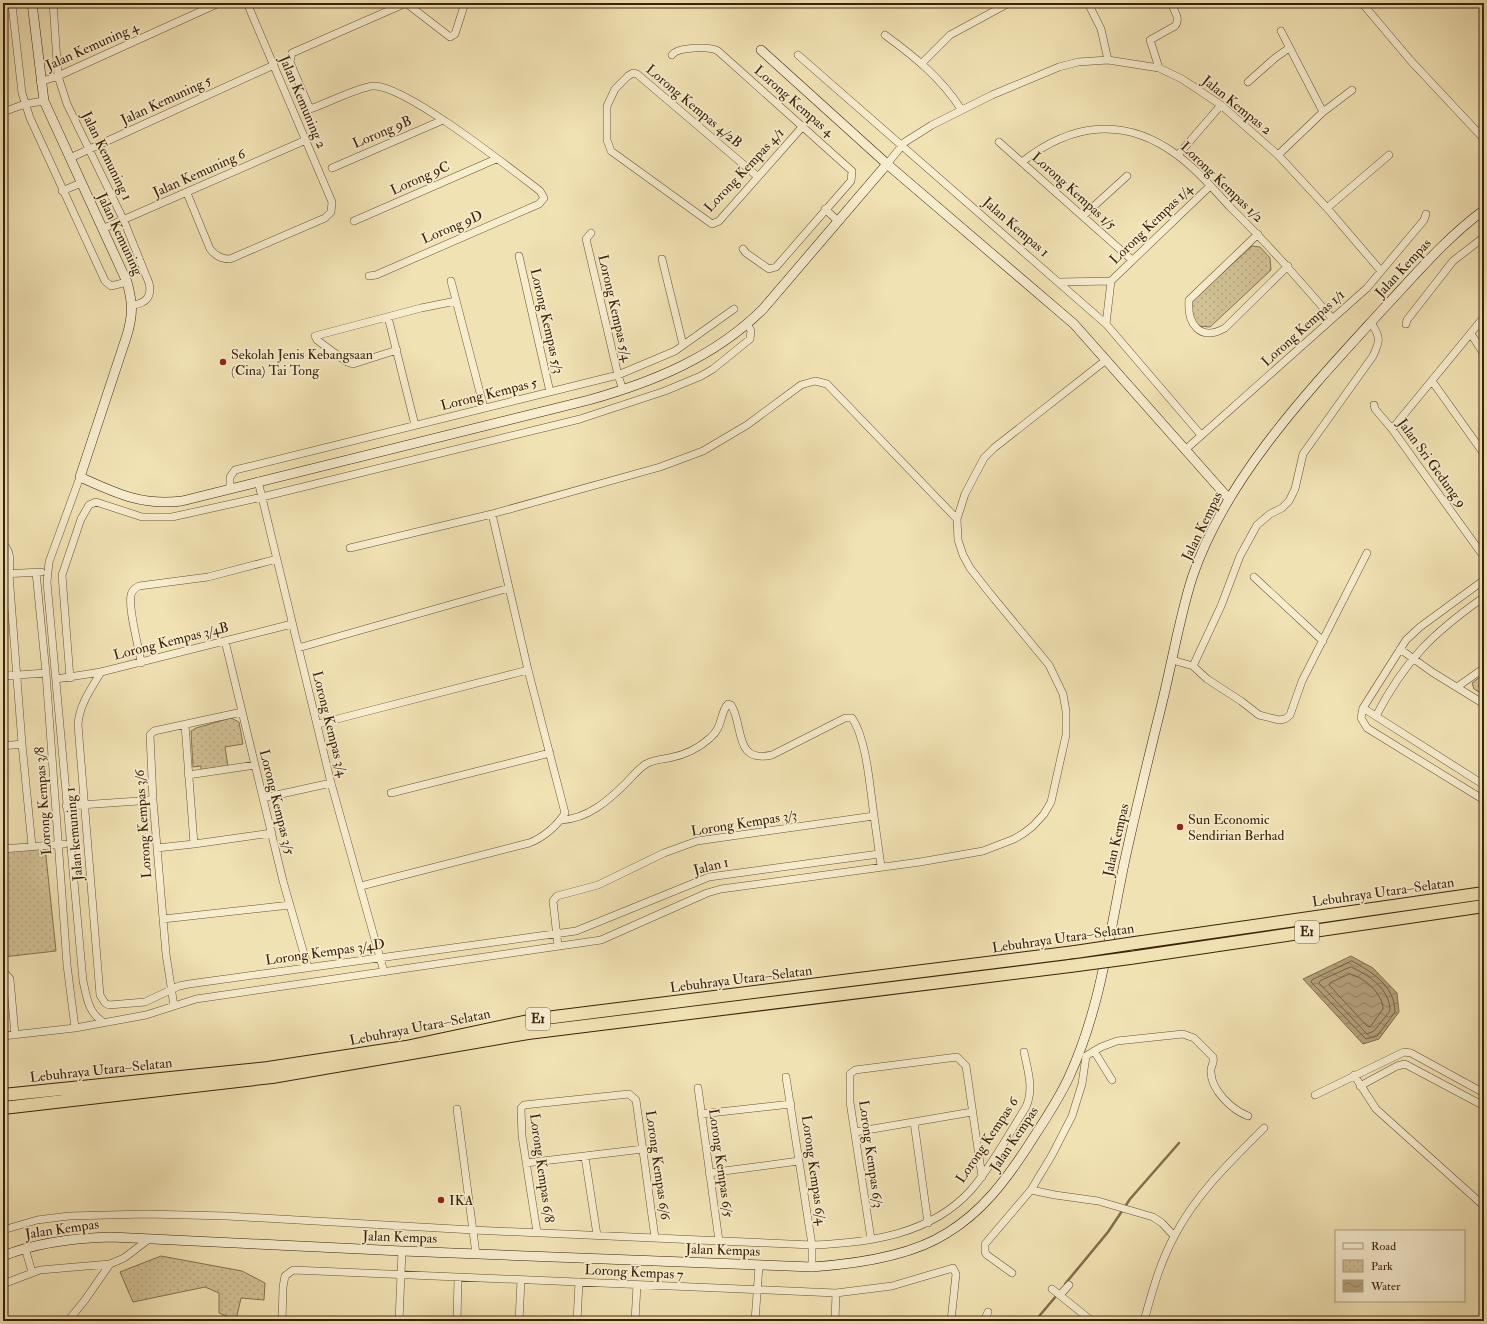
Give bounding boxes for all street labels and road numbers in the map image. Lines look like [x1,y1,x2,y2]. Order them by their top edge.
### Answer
street label: Jalan Kemuning 4 [42,17,142,74]
street label: Jalan Kemuning 2 [275,52,330,151]
street label: Lorong Kempas 4/2B [642,61,746,152]
street label: Lorong Kempas 4 [750,62,839,142]
street label: Jalan Kemuning 5 [117,71,215,129]
street label: Jalan Kempas 2 [1197,71,1275,139]
street label: Jalan Kemuning 1 [78,108,136,203]
street label: Lorong 9B [350,112,414,152]
street label: Lorong Kempas 4/1 [701,124,788,216]
street label: Lorong Kempas 1/2 [1176,138,1267,227]
street label: Jalan Kemuning 6 [149,145,249,201]
street label: Lorong Kempas 1/5 [1028,149,1120,235]
street label: Lorong 9C [388,157,452,199]
street label: Lorong Kempas 1/4 [1106,179,1198,269]
street label: Jalan Kemuning [93,189,147,279]
street label: Jalan Kempas 1 [978,193,1053,261]
street label: Lorong 9D [419,207,485,247]
street label: Jalan Kempas [1371,235,1435,302]
street label: Lorong Kempas 5/4 [593,253,636,365]
street label: Lorong Kempas 5/3 [526,267,567,376]
street label: Lorong Kempas 1/1 [1258,286,1349,371]
street label: Lorong Kempas 5 [439,374,540,415]
street label: Jalan Sri Gedung 9 [1393,414,1470,511]
street label: Jalan Kempas [1178,489,1227,565]
street label: Lorong Kempas 3/4B [112,618,231,665]
street label: Lorong Kempas 3/4 [308,669,352,781]
street label: Lorong Kempas 3/8 [31,746,56,856]
street label: Lorong Kempas 3/5 [255,748,299,857]
street label: Lorong Kempas 3/6 [131,768,156,879]
street label: Jalan kemuning 1 [61,786,87,883]
street label: Jalan Kempas [1099,802,1134,879]
street label: Lorong Kempas 3/3 [690,806,798,841]
street label: Jalan 1 [691,853,730,879]
street label: Lebuhraya Utara–Selatan [1311,874,1455,911]
street label: Lebuhraya Utara–Selatan [991,920,1135,957]
road number: E1 [1295,921,1319,943]
street label: Lorong Kempas 3/4D [264,935,386,970]
street label: Lebuhraya Utara–Selatan [669,962,813,997]
street label: Lebuhraya Utara–Selatan [348,1005,492,1050]
road number: E1 [526,1008,550,1030]
street label: Lebuhraya Utara–Selatan [29,1054,173,1087]
street label: Lorong Kempas 6 [952,1093,1023,1187]
street label: Lorong Kempas 6/3 [854,1099,887,1209]
street label: Jalan Kempas [986,1103,1043,1176]
street label: Lorong Kempas 6/5 [704,1108,737,1219]
street label: Lorong Kempas 6/6 [641,1109,674,1222]
street label: Lorong Kempas 6/8 [525,1112,558,1224]
street label: Lorong Kempas 6/4 [797,1114,830,1228]
street label: Jalan Kempas [23,1215,100,1244]
street label: Jalan Kempas [361,1227,438,1248]
street label: Jalan Kempas [684,1240,761,1261]
street label: Lorong Kempas 7 [584,1261,685,1284]

